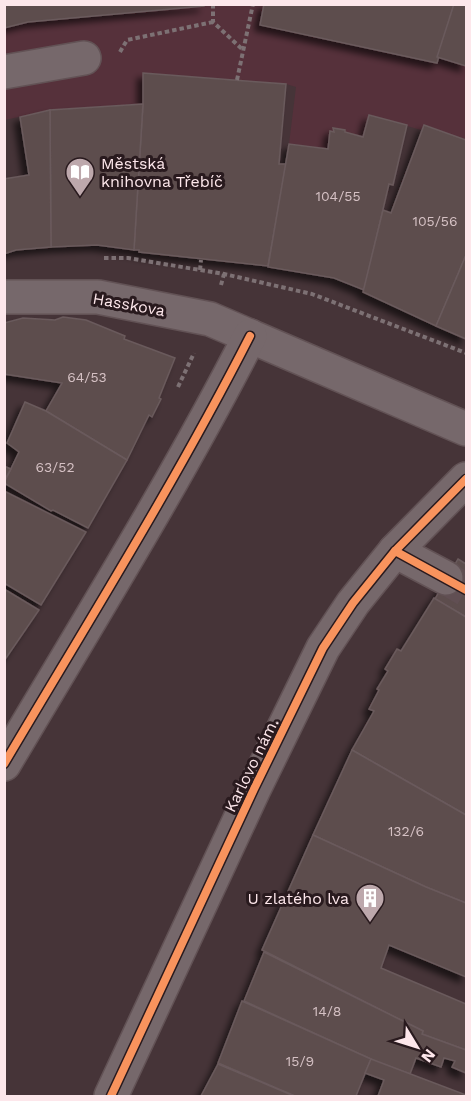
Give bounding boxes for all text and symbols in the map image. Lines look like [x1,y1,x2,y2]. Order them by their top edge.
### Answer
place label: Městská knihovna Třebíč [101,154,223,191]
library icon: Městská knihovna Třebíč [64,156,96,198]
house number: 104/55 [315,188,361,204]
house number: 105/56 [412,213,458,229]
street label: Hasskova [91,289,167,320]
house number: 64/53 [67,369,107,385]
house number: 63/52 [35,459,75,475]
street label: Karlovo nám. [221,715,282,815]
house number: 132/6 [388,823,424,839]
building icon: U zlatého lva [354,882,386,924]
place label: U zlatého lva [247,889,349,908]
house number: 14/8 [313,1003,341,1019]
north arrow [387,1017,447,1077]
text: N [417,1045,440,1066]
house number: 15/9 [286,1053,314,1069]

